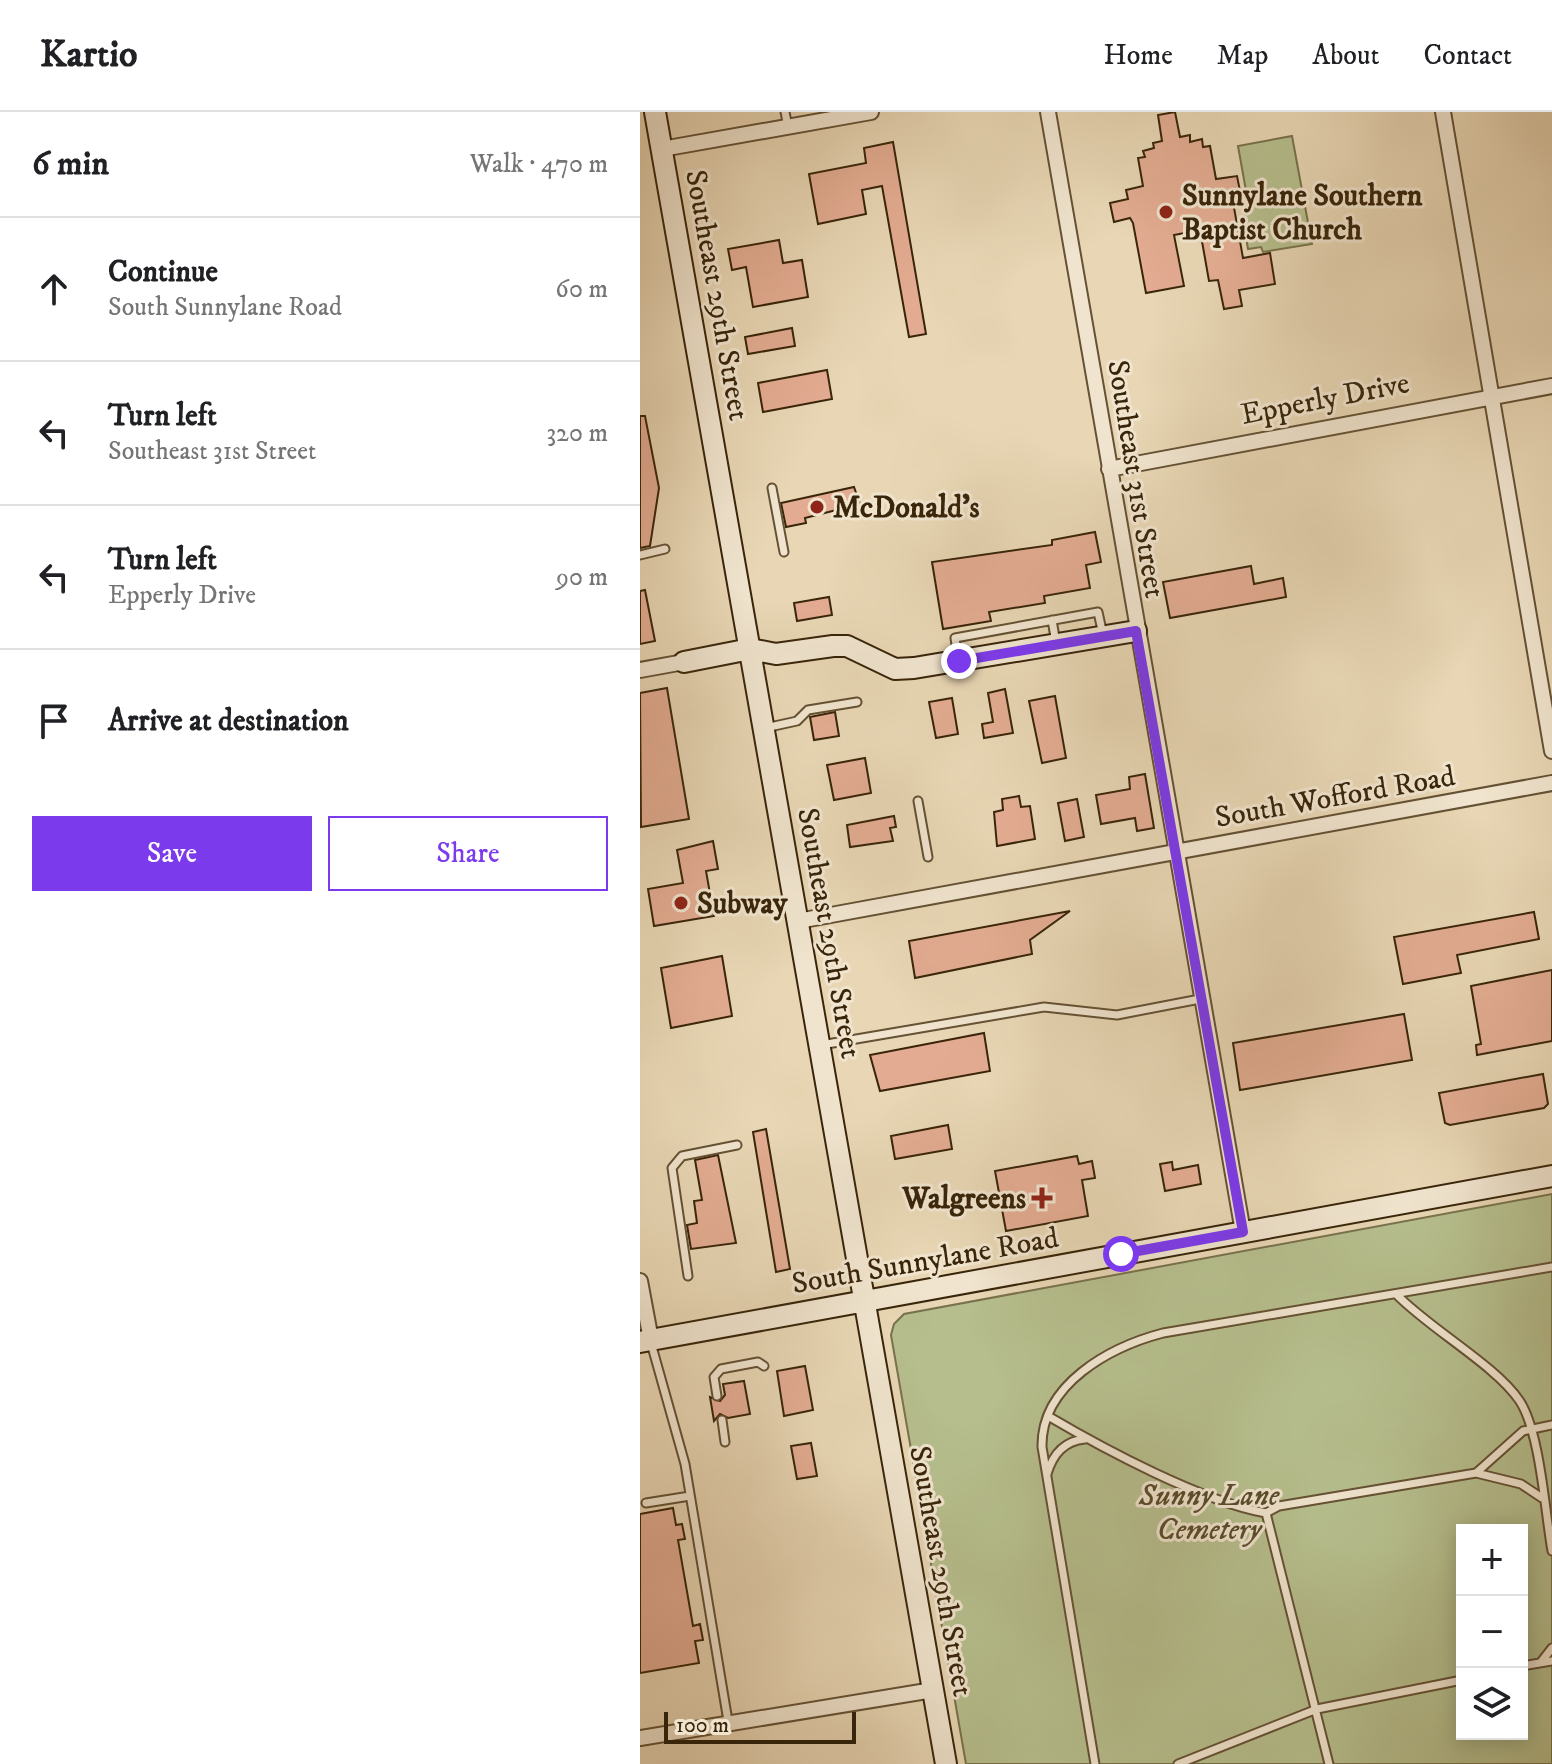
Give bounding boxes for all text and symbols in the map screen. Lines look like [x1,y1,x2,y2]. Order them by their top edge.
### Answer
text: Kartio [40,31,137,79]
text: Home [1104,38,1173,73]
text: Map [1217,38,1268,73]
text: About [1312,38,1379,73]
text: Contact [1423,38,1512,73]
text: 6 min [32,143,109,185]
text: Walk · 470 m [470,148,608,181]
street label: Southeast 29th Street [676,167,757,423]
place label: Sunnylane Southern Baptist Church [1182,178,1423,249]
marker: Sunnylane Southern Baptist Church [1157,203,1175,221]
text: Continue [108,254,218,291]
icon: ahead [32,267,76,311]
text: 60 m [555,273,608,306]
text: South Sunnylane Road [108,291,342,324]
street label: Southeast 31st Street [1098,358,1173,601]
street label: Epperly Drive [1238,365,1413,434]
text: Turn left [108,398,217,435]
icon: left [32,411,76,455]
text: 320 m [546,417,608,450]
text: Southeast 31st Street [108,435,316,468]
place label: McDonald's [833,490,980,527]
marker: McDonald's [808,498,826,516]
text: Turn left [108,542,217,579]
icon: left [32,555,76,599]
text: 90 m [556,561,608,594]
text: Epperly Drive [108,579,256,612]
route end [941,643,977,679]
icon: arrive [32,699,76,743]
text: Arrive at destination [108,703,349,740]
street label: South Wofford Road [1212,758,1458,837]
street label: Southeast 29th Street [788,805,869,1061]
button: Save [32,816,312,891]
button: Share [328,816,608,891]
place label: Subway [697,886,788,923]
marker: Subway [672,894,690,912]
place label: Walgreens [901,1181,1026,1218]
marker: Walgreens [1033,1189,1051,1207]
street label: South Sunnylane Road [789,1220,1061,1303]
route start [1103,1236,1139,1272]
street label: Southeast 29th Street [900,1443,981,1699]
park label: Sunny Lane Cemetery [1138,1478,1280,1549]
map controls [1456,1524,1528,1740]
button: + [1456,1524,1528,1596]
button: − [1456,1596,1528,1668]
button: layers [1456,1668,1528,1740]
scale bar [664,1708,856,1744]
text: 100 m [676,1712,729,1739]

